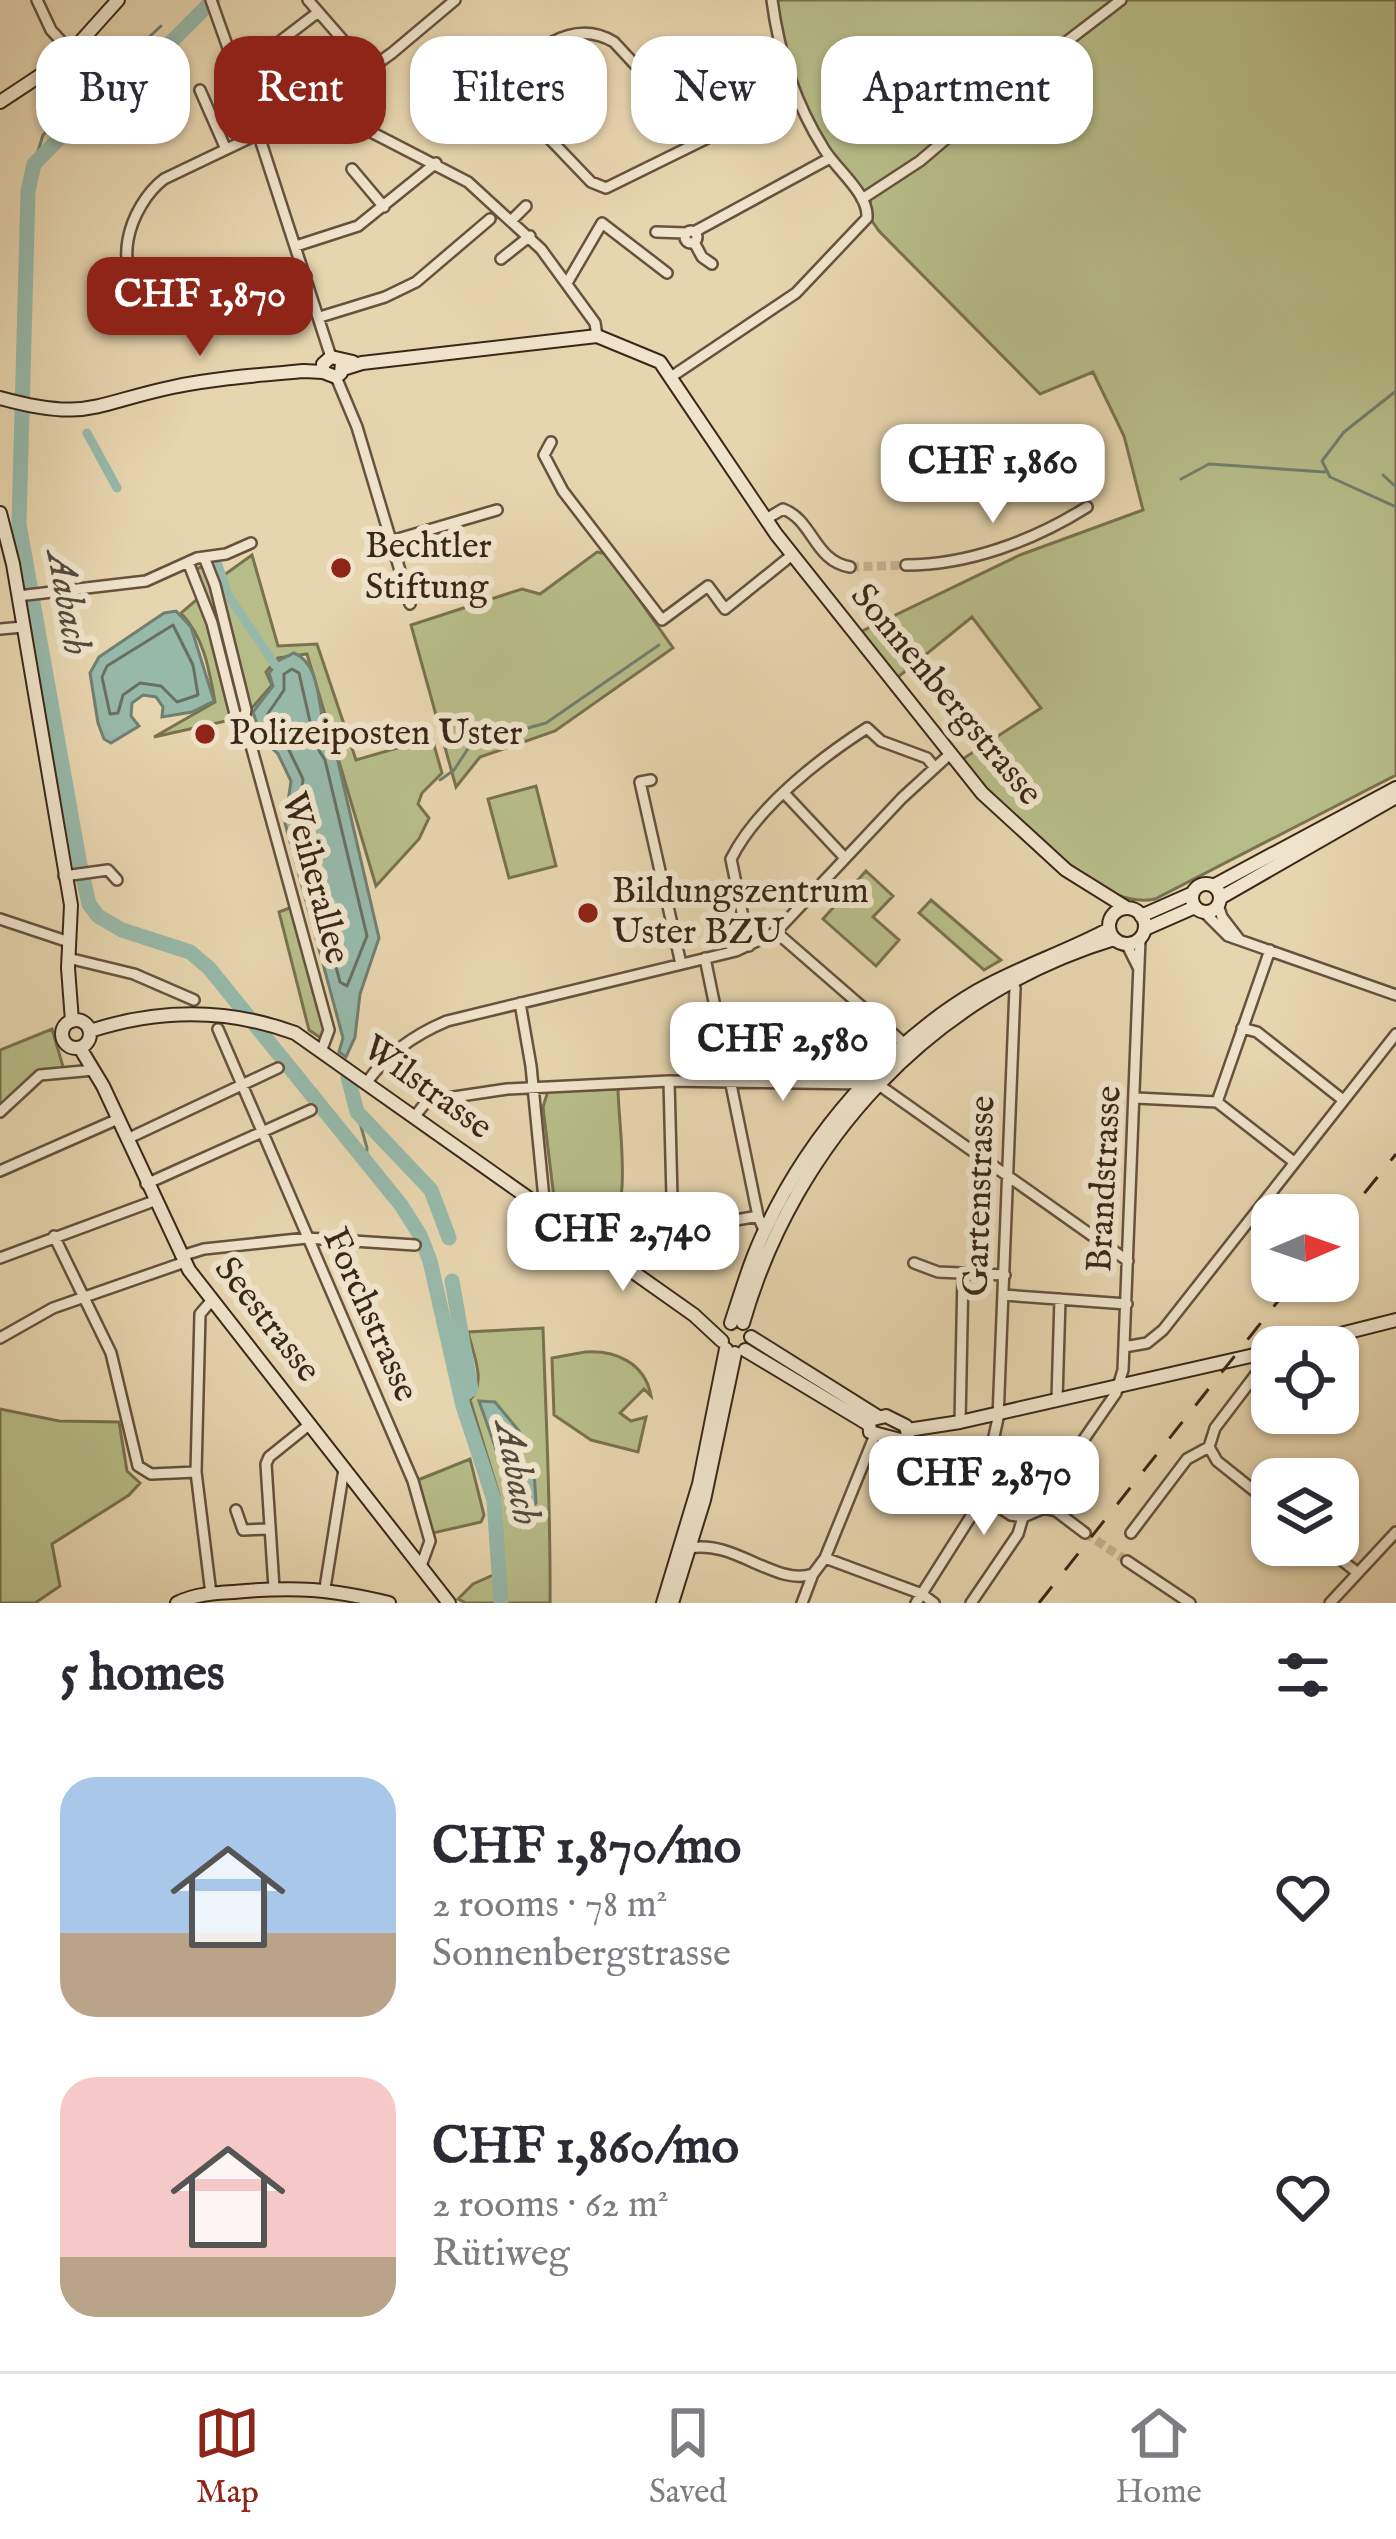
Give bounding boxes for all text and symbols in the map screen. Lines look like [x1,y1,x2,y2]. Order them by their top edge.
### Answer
chip: Buy [36,36,190,144]
chip: Rent [214,36,386,144]
chip: Filters [410,36,607,144]
chip: New [631,36,797,144]
chip: Apartment [821,36,1093,144]
pin: CHF 1,870 [63,257,337,359]
text: CHF 1,870 [114,271,286,320]
pin: CHF 1,860 [856,424,1130,526]
text: CHF 1,860 [908,438,1078,487]
place label: Bechtler Stiftung [365,524,492,611]
water label: Aabach [33,543,100,659]
marker: Bechtler Stiftung [328,555,354,581]
street label: Sonnenbergstrasse [840,575,1052,815]
place label: Polizeiposten Uster [229,711,522,757]
marker: Polizeiposten Uster [192,721,218,747]
street label: Weiherallee [270,787,360,969]
place label: Bildungszentrum Uster BZU [612,869,869,956]
marker: Bildungszentrum Uster BZU [575,900,601,926]
pin: CHF 2,580 [646,1002,920,1104]
text: CHF 2,580 [697,1016,869,1065]
street label: Wilstrasse [353,1025,501,1151]
street label: Brandstrasse [1077,1085,1133,1273]
street label: Gartenstrasse [954,1095,1006,1297]
pin: CHF 2,740 [486,1192,760,1294]
north arrow [1251,1194,1359,1302]
map controls [1251,1194,1359,1566]
text: CHF 2,740 [534,1206,712,1255]
street label: Forchstrasse [311,1221,429,1409]
street label: Seestrasse [204,1248,330,1392]
button: locate [1251,1326,1359,1434]
water label: Aabach [481,1413,550,1529]
pin: CHF 2,870 [847,1436,1121,1538]
text: CHF 2,870 [896,1450,1072,1499]
button: layers [1251,1458,1359,1566]
icon: filters [1270,1642,1336,1708]
text: 5 homes [60,1643,225,1708]
text: CHF 1,870/mo [432,1816,741,1881]
icon: home [156,1825,300,1969]
icon: heart [1270,1864,1336,1930]
text: 2 rooms · 78 m² [432,1881,668,1930]
text: Sonnenbergstrasse [432,1930,731,1979]
text: CHF 1,860/mo [432,2116,739,2181]
icon: home [156,2125,300,2269]
icon: heart [1270,2164,1336,2230]
text: 2 rooms · 62 m² [432,2181,669,2230]
text: Rütiweg [432,2230,570,2279]
tab: Map [194,2400,260,2514]
tab: Saved [649,2400,727,2514]
tab: Home [1116,2400,1202,2514]

